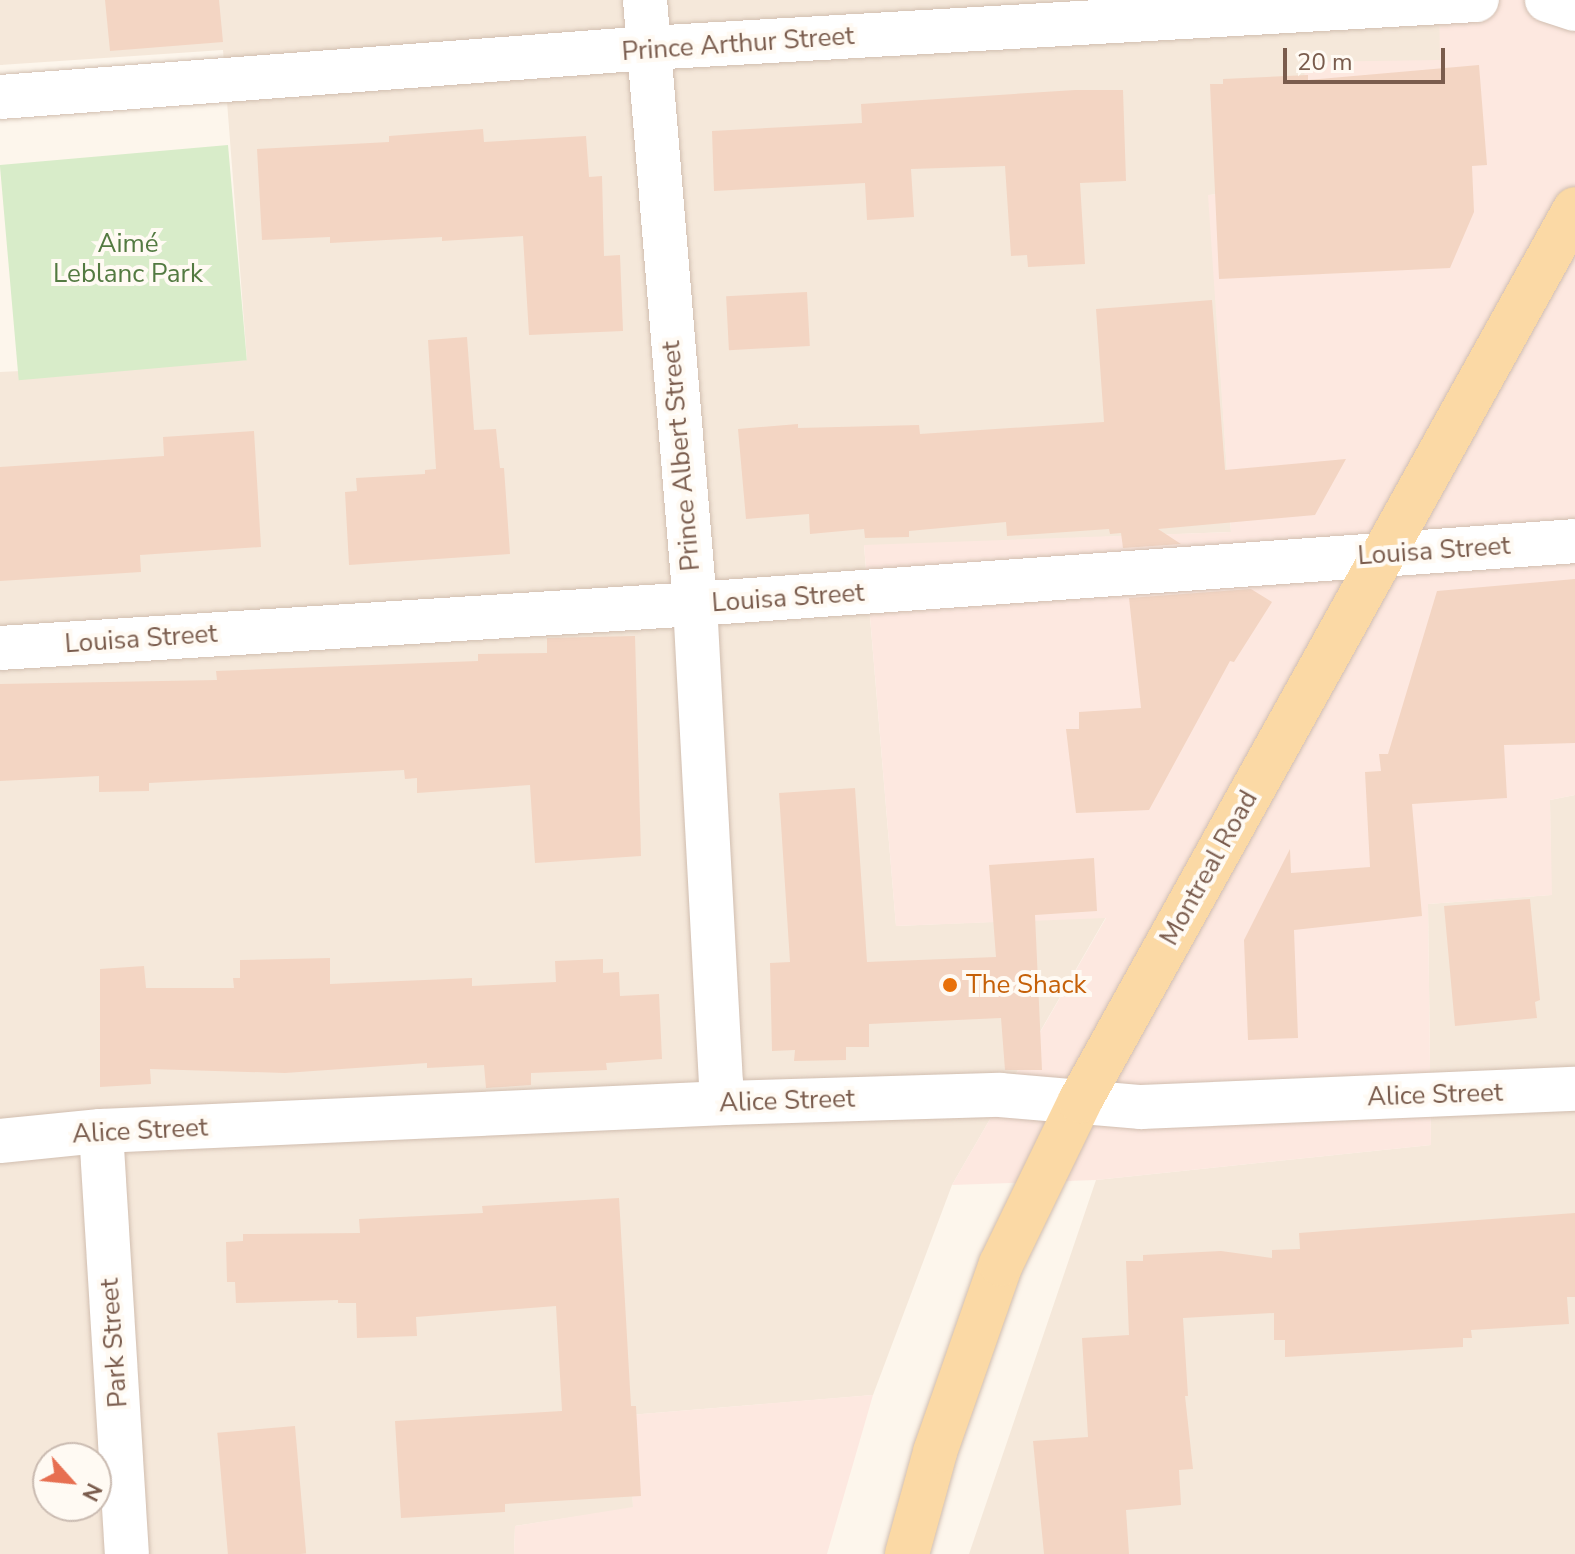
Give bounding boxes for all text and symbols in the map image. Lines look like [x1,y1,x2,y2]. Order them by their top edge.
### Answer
street label: Prince Arthur Street [621,20,855,68]
scale bar [1287,32,1449,82]
text: 20 m [1297,46,1353,78]
park label: Aimé Leblanc Park [53,228,203,290]
street label: Prince Albert Street [655,340,707,572]
street label: Louisa Street [1357,530,1511,572]
street label: Louisa Street [711,577,865,619]
street label: Louisa Street [64,618,218,660]
street label: Montreal Road [1154,785,1264,951]
place label: The Shack [966,969,1087,1001]
marker: The Shack [941,976,959,994]
street label: Alice Street [1367,1077,1503,1113]
street label: Alice Street [719,1083,855,1119]
street label: Alice Street [71,1112,209,1150]
street label: Park Street [94,1277,134,1409]
north arrow [32,1442,112,1522]
text: N [74,1478,109,1506]

